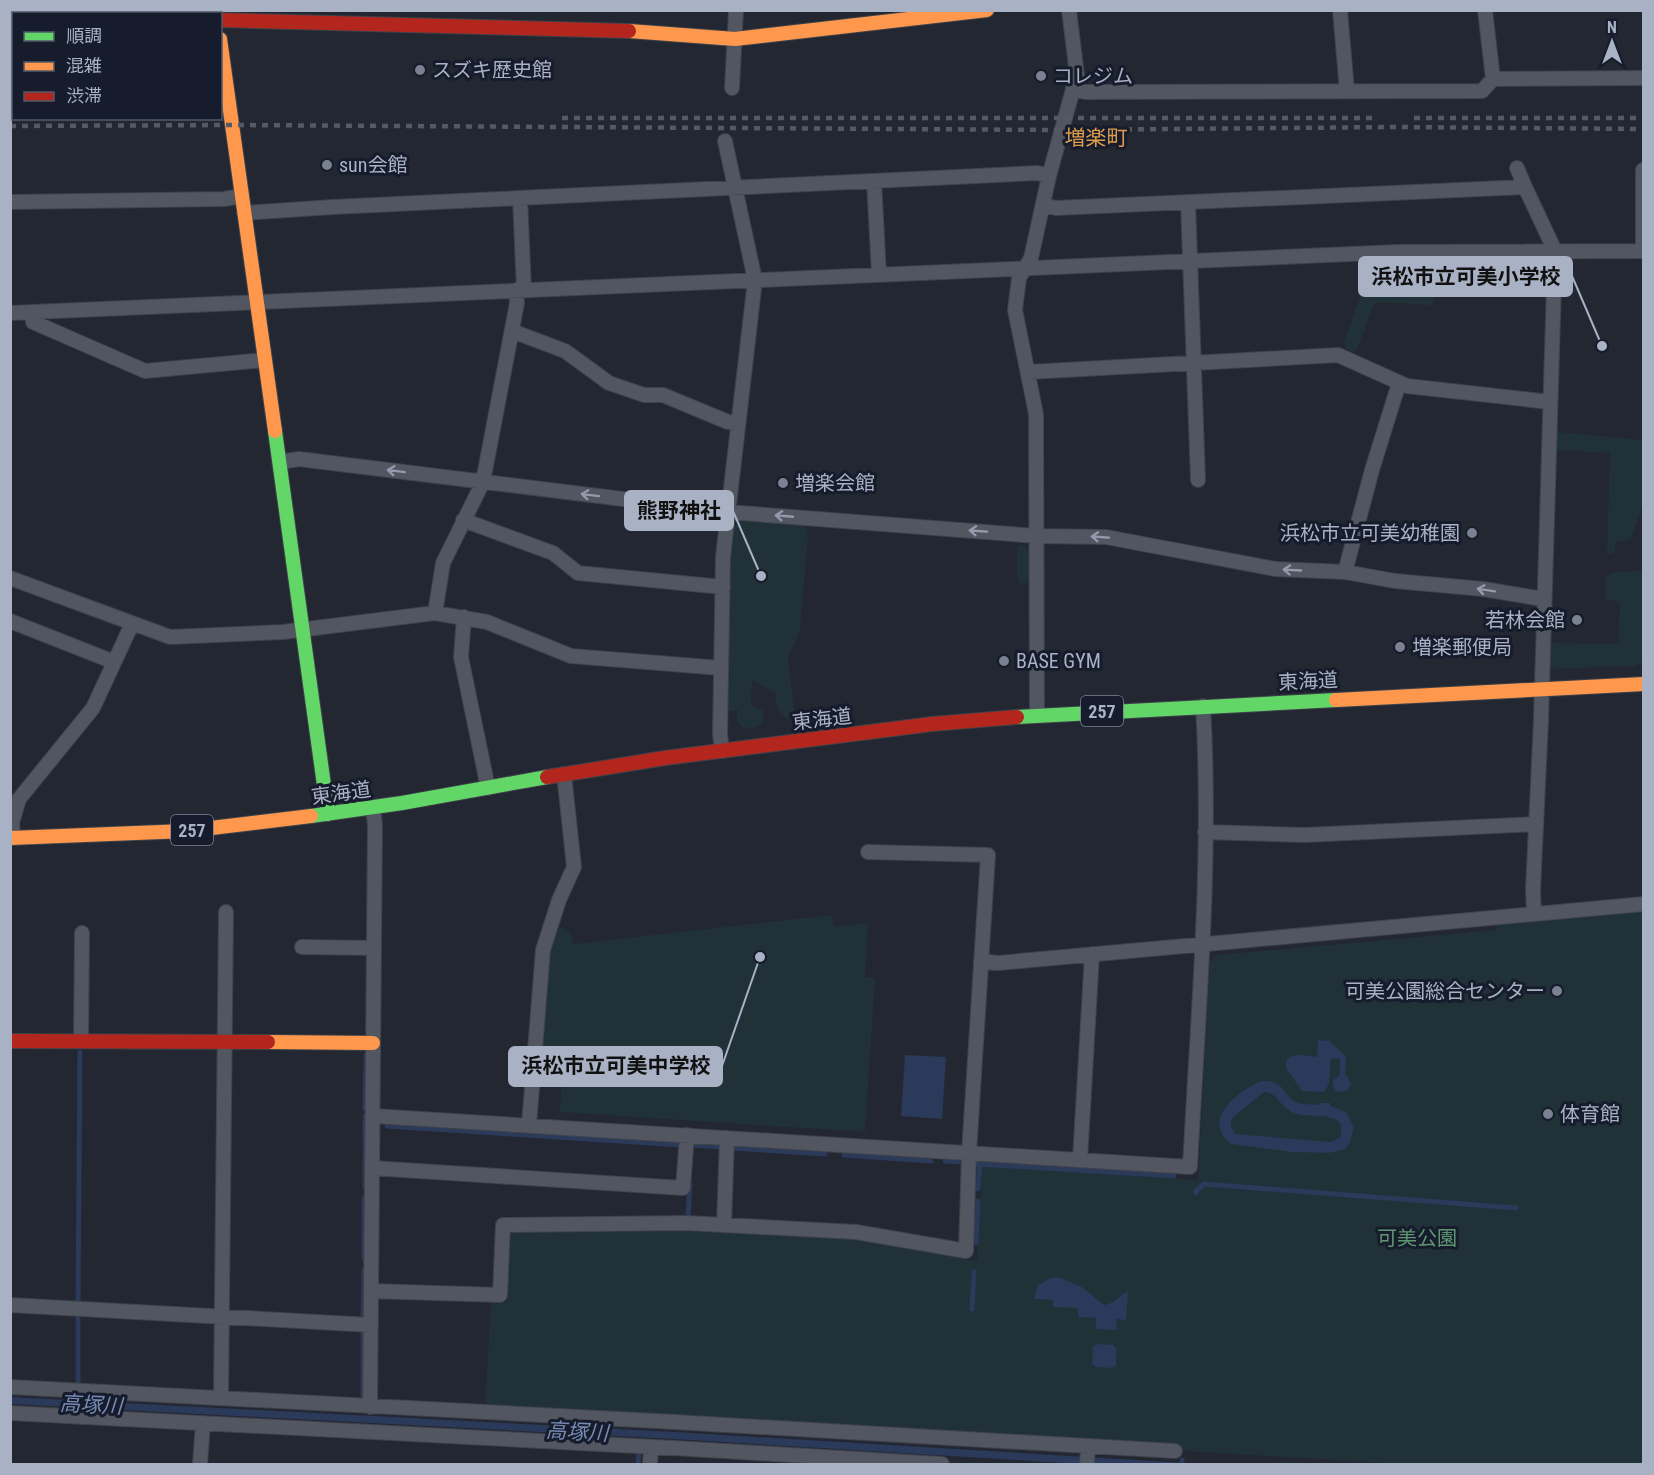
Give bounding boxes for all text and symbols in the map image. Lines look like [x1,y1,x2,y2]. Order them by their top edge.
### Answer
legend [12,12,222,120]
north arrow [1582,12,1642,72]
text: N [1607,18,1617,37]
text: 順調 [66,25,102,46]
text: 混雑 [66,55,102,76]
place label: スズキ歴史館 [432,58,552,82]
marker: スズキ歴史館 [413,63,427,77]
place label: コレジム [1053,64,1133,88]
marker: コレジム [1034,69,1048,83]
text: 渋滞 [66,85,102,106]
district label: 増楽町 [1065,126,1128,150]
place label: sun会館 [339,153,407,177]
marker: sun会館 [320,158,334,172]
callout: 浜松市立可美小学校 [1359,257,1572,296]
text: 浜松市立可美小学校 [1372,265,1561,289]
one-way arrow [387,465,407,476]
place label: 増楽会館 [795,471,875,495]
marker: 増楽会館 [776,476,790,490]
one-way arrow [581,489,600,500]
callout: 熊野神社 [625,491,733,530]
text: 熊野神社 [637,499,721,523]
one-way arrow [774,510,794,521]
place label: 浜松市立可美幼稚園 [1280,521,1460,545]
one-way arrow [969,526,989,537]
marker: 浜松市立可美幼稚園 [1465,526,1479,540]
one-way arrow [1091,532,1111,543]
one-way arrow [1283,565,1303,576]
one-way arrow [1477,584,1496,595]
place label: 若林会館 [1485,608,1565,632]
marker: 若林会館 [1570,613,1584,627]
place label: 増楽郵便局 [1412,635,1512,659]
marker: 増楽郵便局 [1393,640,1407,654]
place label: BASE GYM [1016,649,1101,673]
marker: BASE GYM [997,654,1011,668]
street label: 東海道 [1277,667,1339,695]
road number: 257 [1081,696,1123,726]
street label: 東海道 [791,703,853,735]
street label: 東海道 [310,777,372,809]
road number: 257 [171,815,213,845]
place label: 可美公園総合センター [1345,979,1545,1003]
marker: 可美公園総合センター [1550,984,1564,998]
callout: 浜松市立可美中学校 [509,1047,722,1086]
text: 浜松市立可美中学校 [522,1054,711,1078]
place label: 体育館 [1560,1102,1620,1126]
marker: 体育館 [1541,1107,1555,1121]
park label: 可美公園 [1377,1226,1457,1250]
water label: 高塚川 [59,1391,125,1419]
water label: 高塚川 [545,1418,611,1446]

